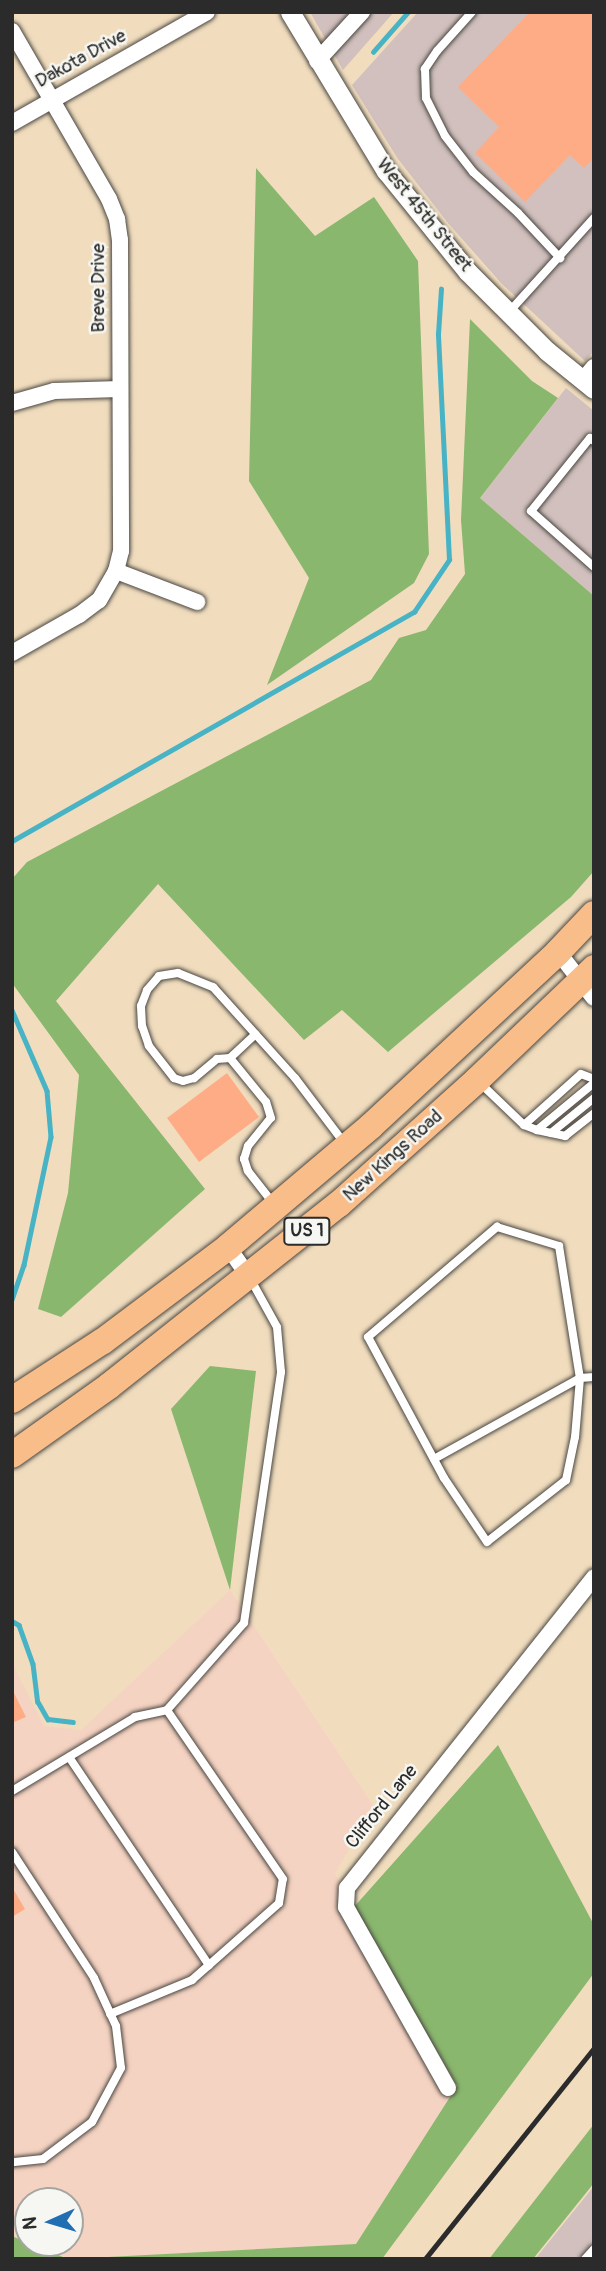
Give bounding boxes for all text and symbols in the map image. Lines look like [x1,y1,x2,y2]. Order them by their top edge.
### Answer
street label: Dakota Drive [32,25,130,93]
street label: West 45th Street [371,154,477,276]
street label: Breve Drive [88,243,110,333]
street label: New Kings Road [339,1105,447,1207]
road number: US 1 [282,1216,332,1246]
street label: Clifford Lane [341,1761,423,1853]
north arrow [14,2187,84,2257]
text: N [18,2216,42,2231]

